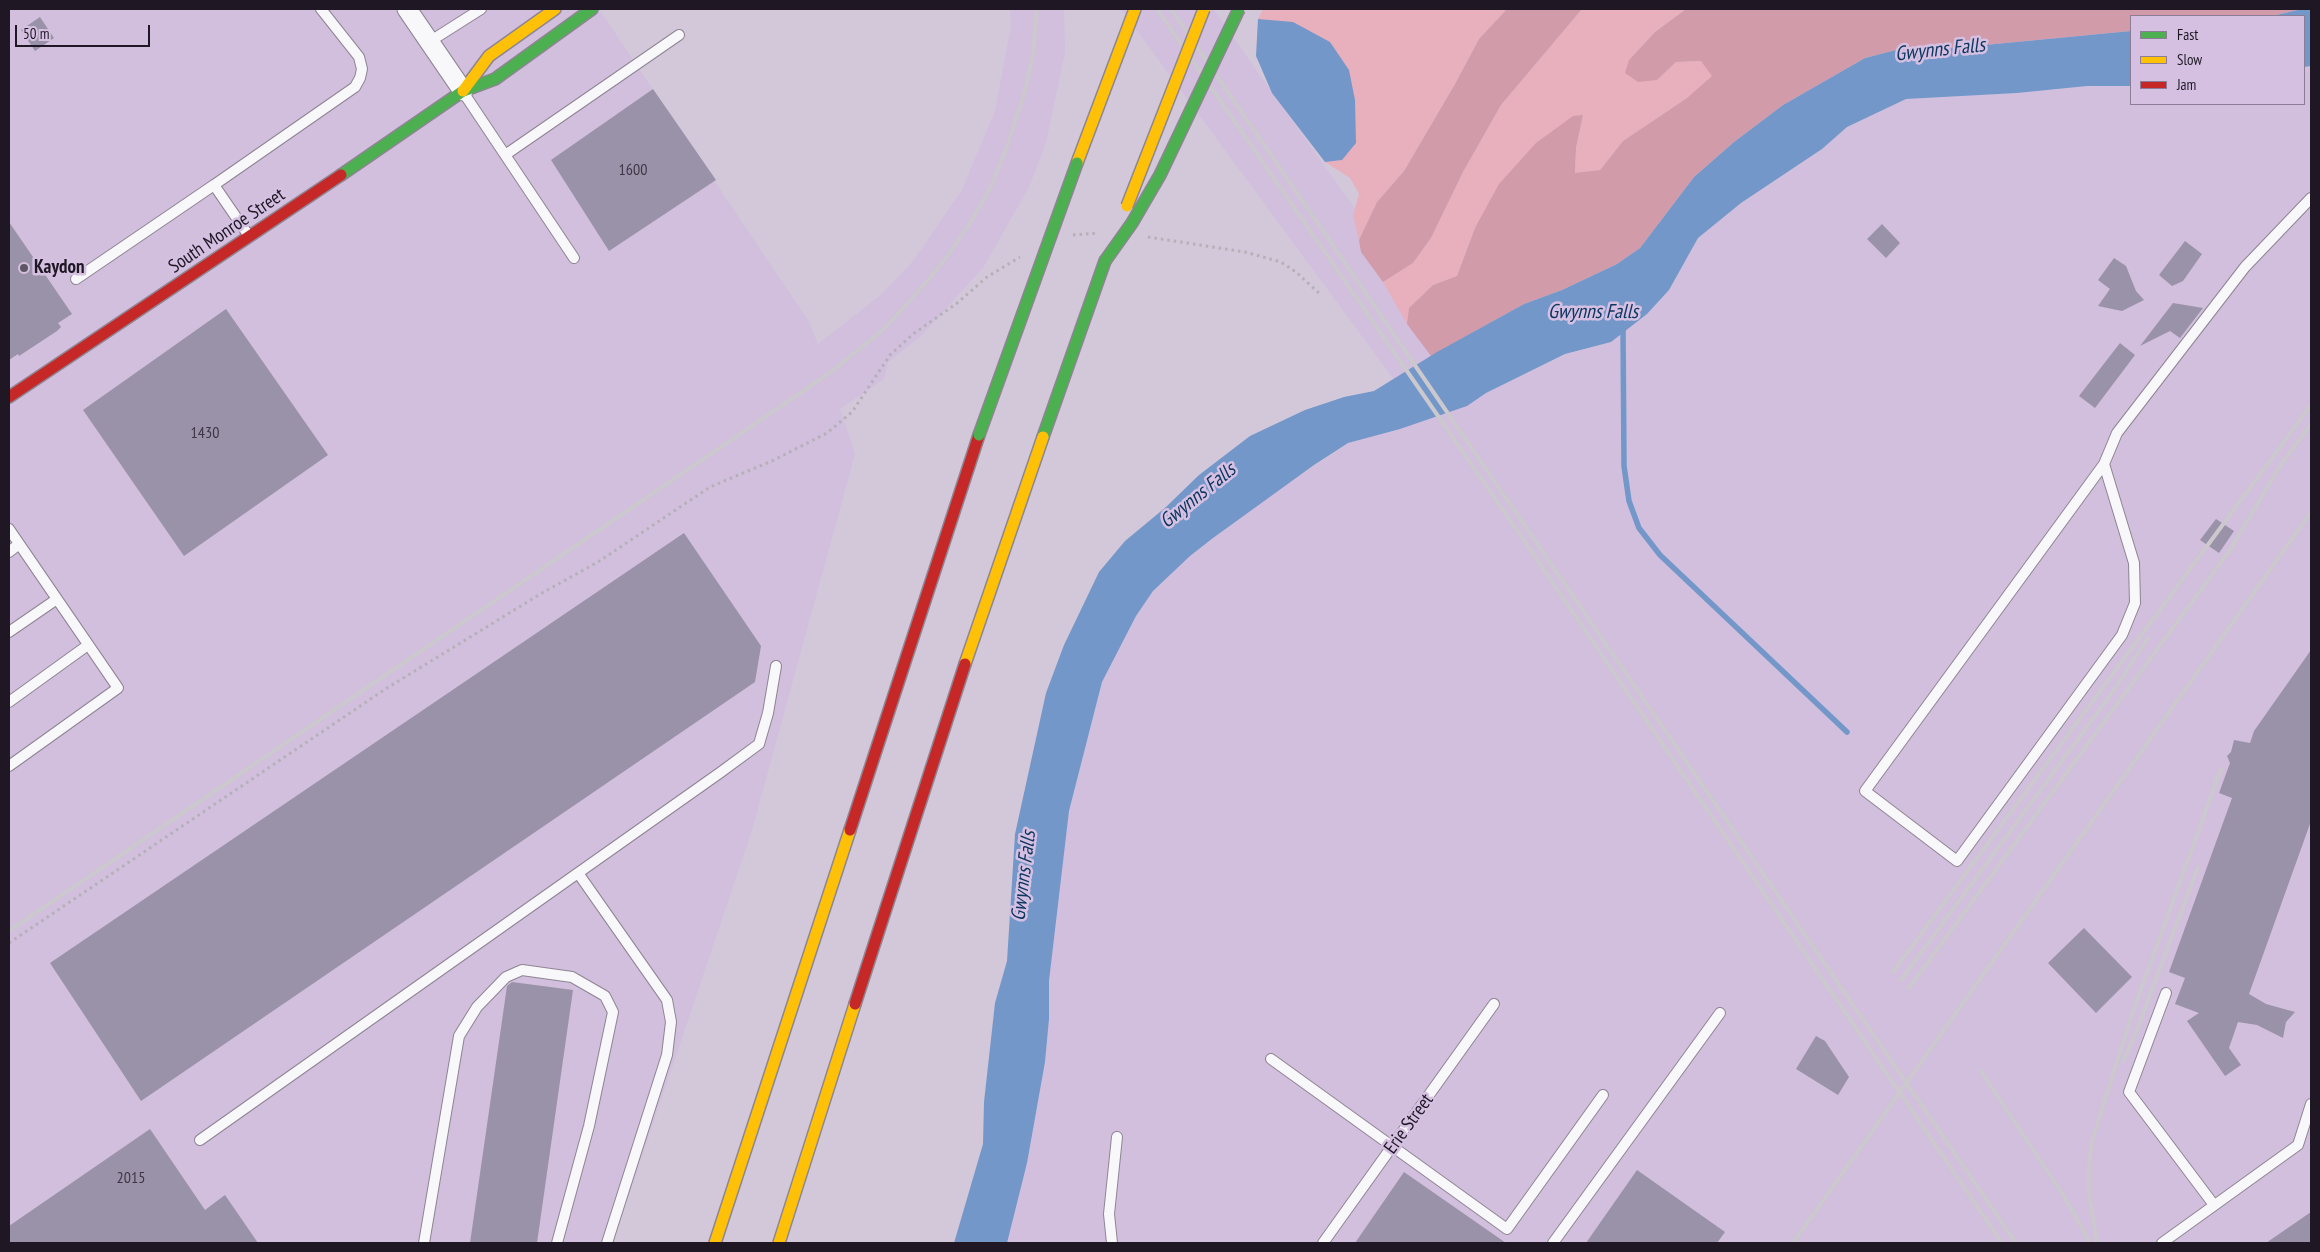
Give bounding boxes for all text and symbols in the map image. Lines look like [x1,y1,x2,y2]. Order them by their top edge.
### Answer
scale bar [18,15,152,47]
legend [2130,15,2305,105]
text: 50 m [23,24,49,43]
text: Fast [2177,25,2198,44]
water label: Gwynns Falls [1894,33,1986,67]
text: Slow [2177,50,2202,69]
text: Jam [2177,75,2196,94]
house number: 1600 [619,160,647,180]
street label: South Monroe Street [164,184,290,278]
place label: Kaydon [34,257,84,279]
marker: Kaydon [18,262,30,274]
water label: Gwynns Falls [1548,300,1638,324]
house number: 1430 [191,423,219,443]
water label: Gwynns Falls [1155,458,1241,534]
water label: Gwynns Falls [1007,830,1041,922]
street label: Erie Street [1380,1090,1438,1158]
house number: 2015 [117,1168,145,1188]

